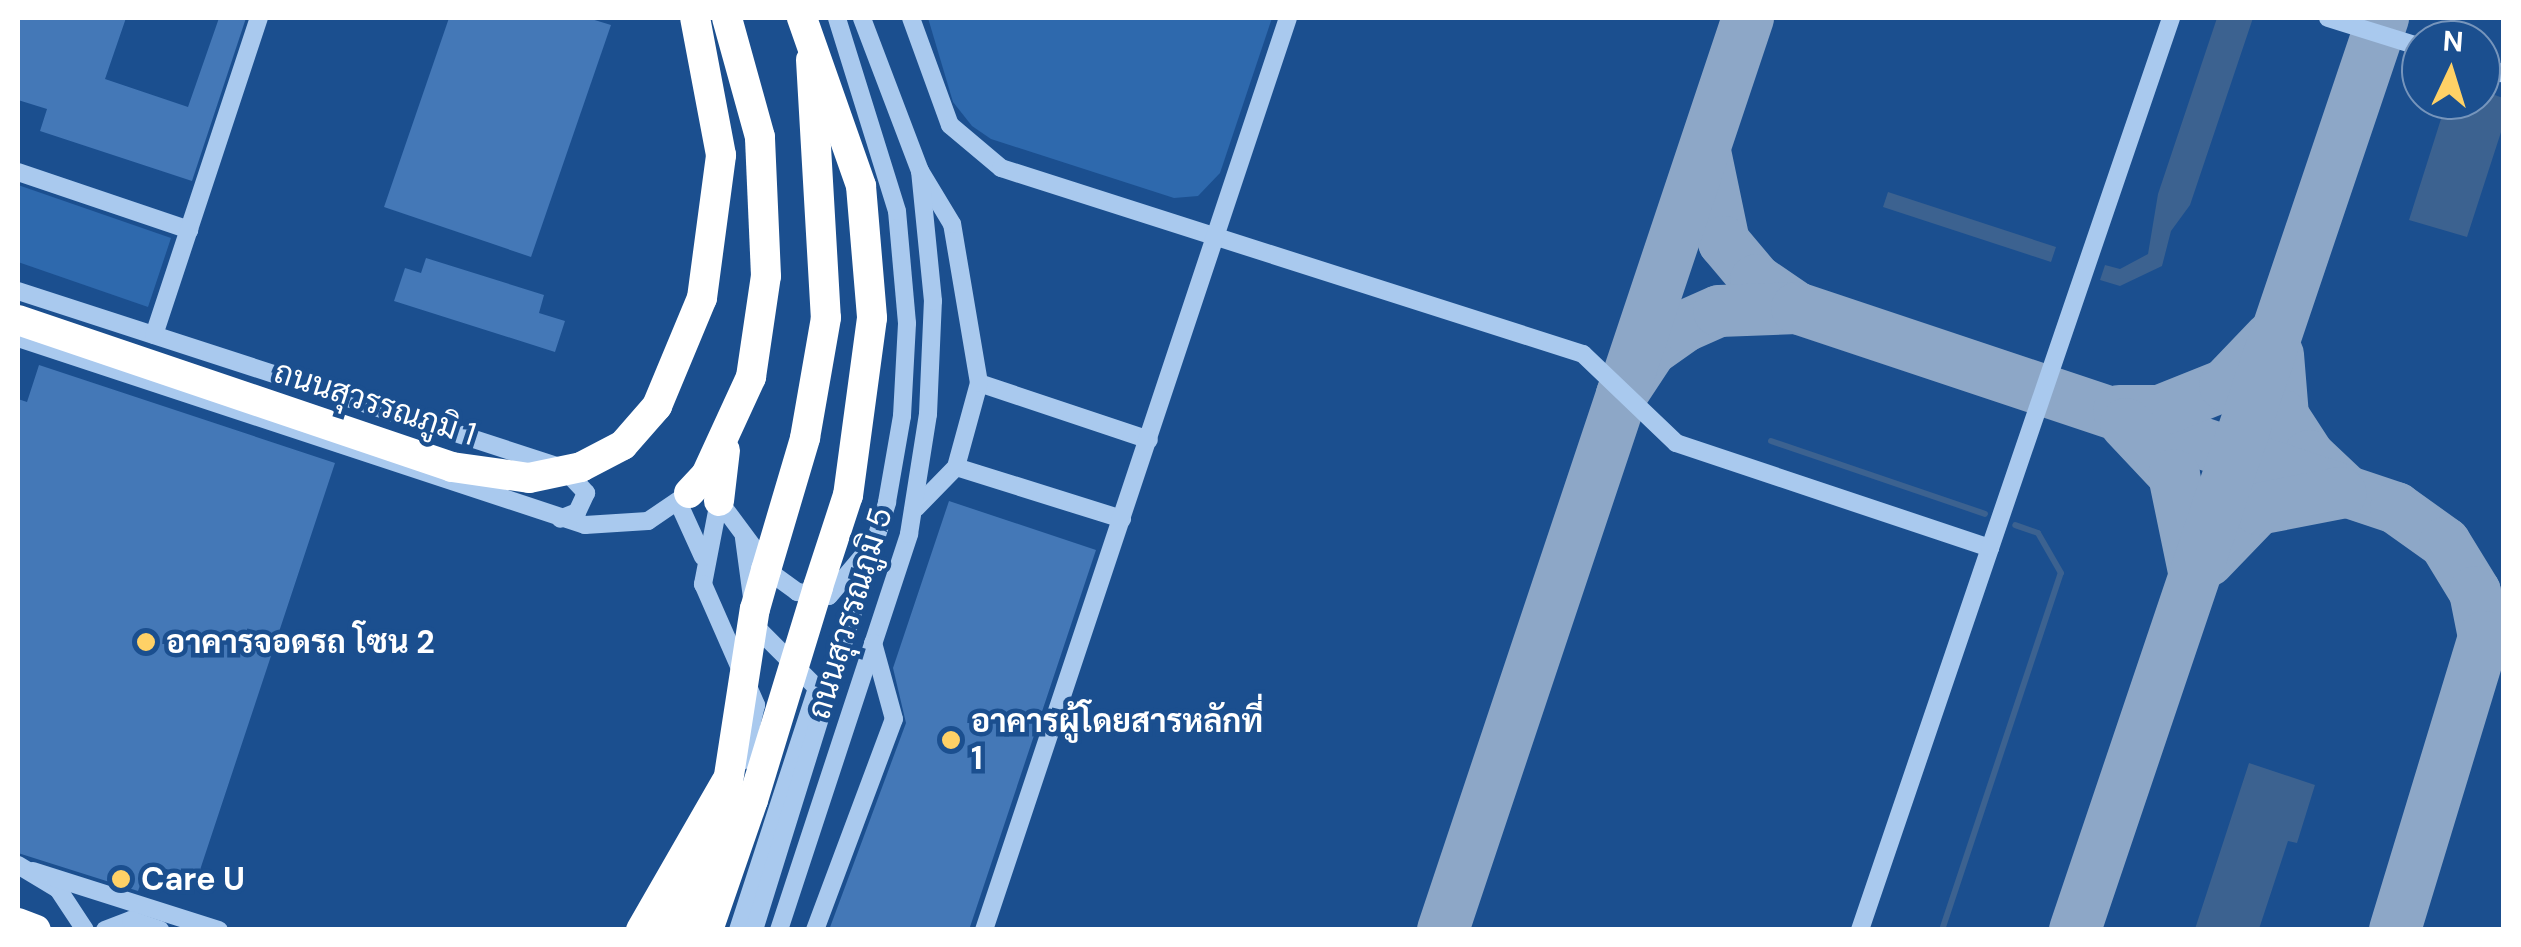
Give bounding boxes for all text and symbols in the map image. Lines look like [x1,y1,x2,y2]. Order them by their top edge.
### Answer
north arrow [2401,20,2501,120]
text: N [2442,22,2464,61]
street label: ถนนสุวรรณภูมิ 1 [269,352,481,454]
street label: ถนนสุวรรณภูมิ 5 [800,503,900,723]
place label: อาคารจอดรถ โซน 2 [166,623,435,661]
marker: อาคารจอดรถ โซน 2 [135,631,157,653]
place label: อาคารผู้โดยสารหลักที่ 1 [971,703,1263,778]
marker: อาคารผู้โดยสารหลักที่ 1 [940,729,962,751]
place label: Care U [141,860,245,898]
marker: Care U [110,868,132,890]

